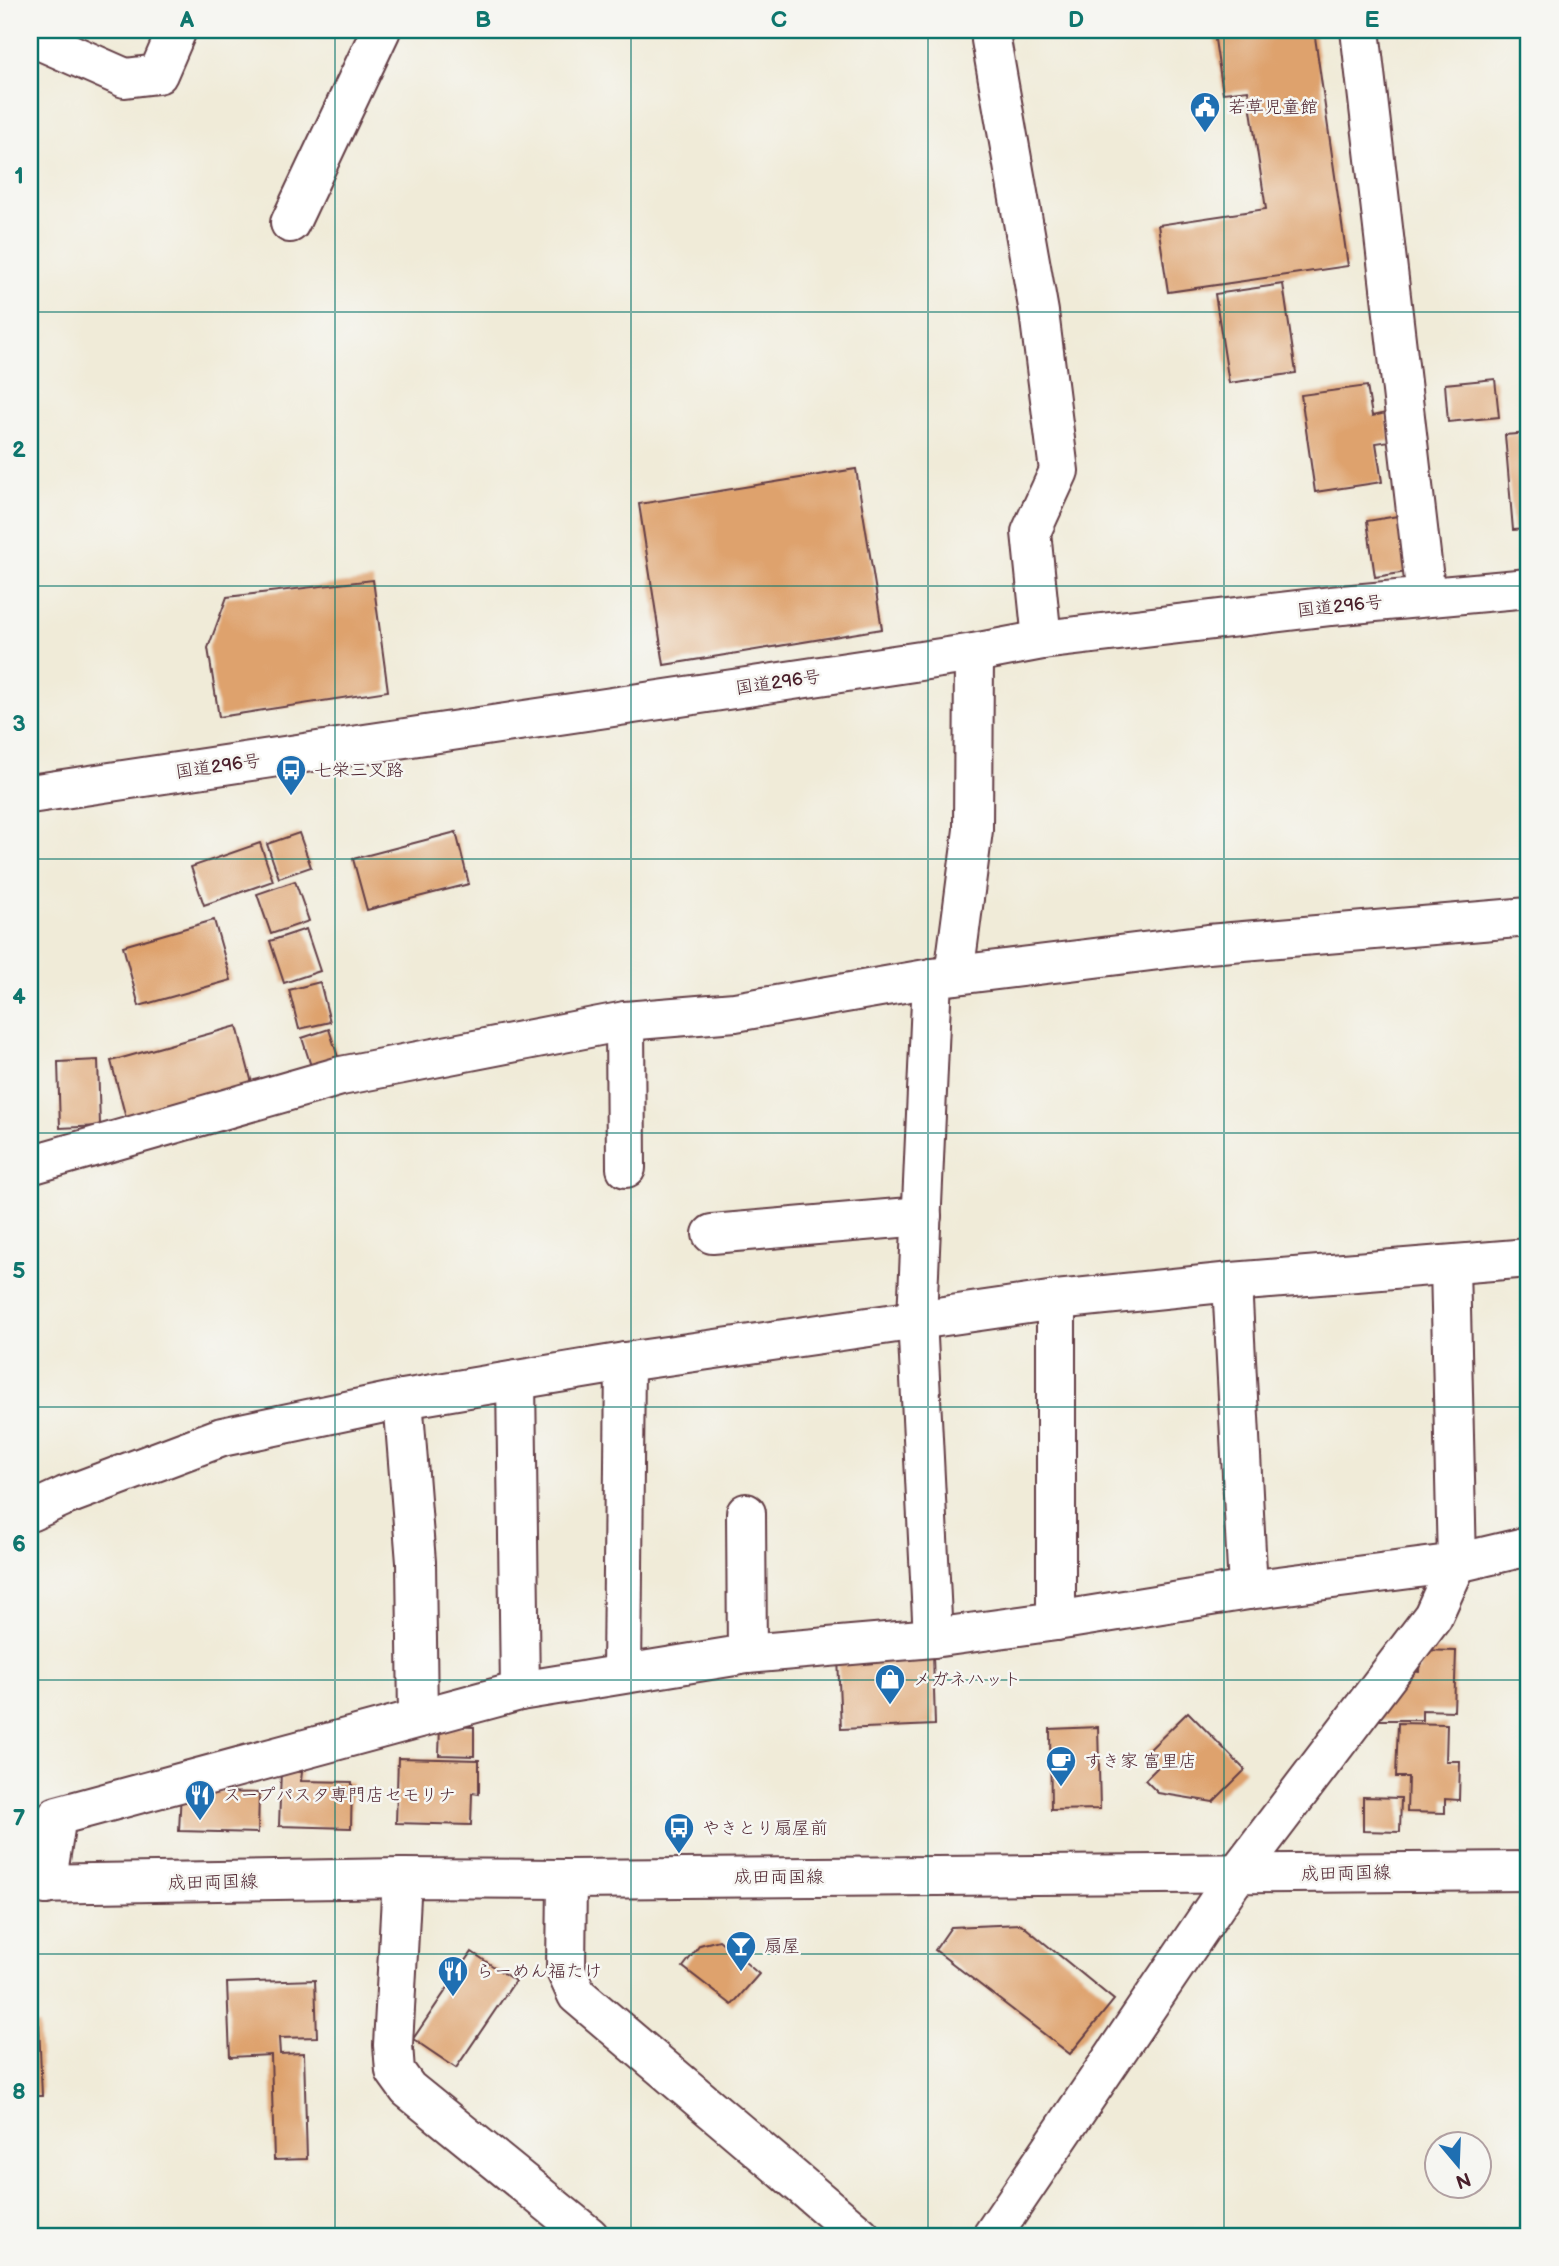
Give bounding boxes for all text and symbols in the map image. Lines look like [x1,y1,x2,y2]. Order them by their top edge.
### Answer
text: A [179,6,195,34]
text: B [475,6,491,34]
text: C [771,6,787,34]
text: D [1068,6,1084,34]
text: E [1365,6,1380,34]
public building icon: 若草児童館 [1188,90,1222,134]
place label: 若草児童館 [1228,97,1318,118]
text: 1 [14,162,24,190]
text: 2 [12,436,26,464]
street label: 国道296号 [1296,592,1384,621]
street label: 国道296号 [734,666,822,699]
text: 3 [12,710,26,738]
street label: 国道296号 [174,750,262,783]
bus stop icon: 七栄三叉路 [274,753,308,797]
place label: 七栄三叉路 [314,760,404,781]
text: 4 [12,983,26,1011]
text: 5 [12,1257,26,1285]
text: 6 [12,1530,26,1558]
shop icon: メガネハット [873,1662,907,1706]
place label: メガネハット [913,1669,1021,1690]
cafe icon: すき家 富里店 [1044,1744,1078,1788]
place label: すき家 富里店 [1084,1751,1197,1772]
restaurant icon: スープパスタ専門店セモリナ [183,1778,217,1822]
place label: スープパスタ専門店セモリナ [223,1785,456,1806]
text: 7 [13,1804,26,1832]
bus stop icon: やきとり扇屋前 [662,1811,696,1855]
place label: やきとり扇屋前 [702,1818,828,1839]
street label: 成田両国線 [1301,1862,1391,1885]
street label: 成田両国線 [734,1867,824,1888]
street label: 成田両国線 [168,1871,258,1894]
bar icon: 扇屋 [724,1929,758,1973]
place label: 扇屋 [764,1936,800,1957]
restaurant icon: らーめん福たけ [436,1954,470,1998]
place label: らーめん福たけ [476,1961,602,1982]
text: 8 [12,2078,26,2106]
north arrow [1422,2130,1492,2200]
text: N [1453,2166,1474,2193]

